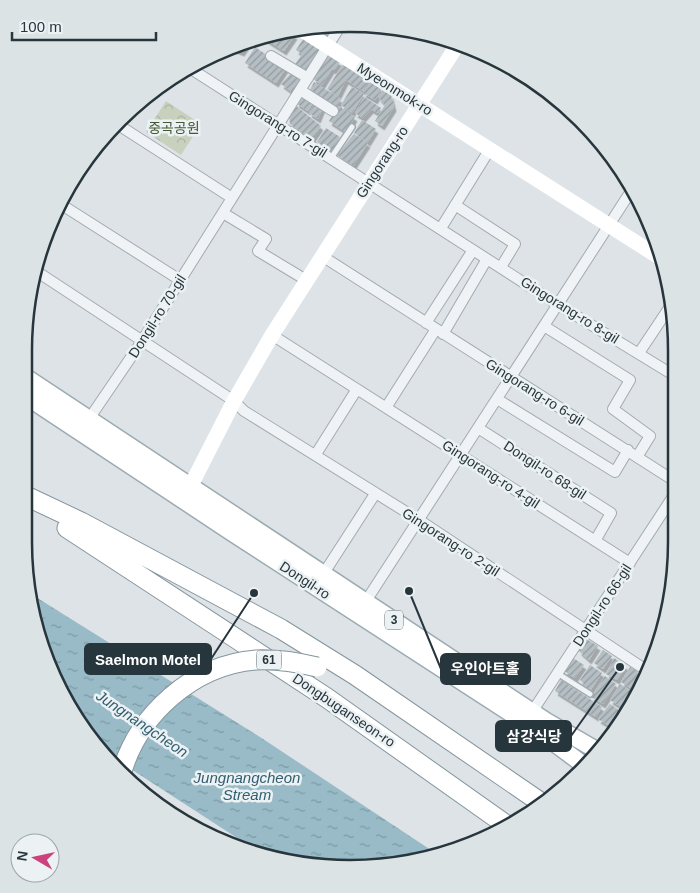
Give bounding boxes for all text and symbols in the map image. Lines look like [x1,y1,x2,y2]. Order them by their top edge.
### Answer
scale bar [12,10,156,42]
text: 100 m [20,18,62,35]
street label: Myeonmok-ro [354,60,436,119]
street label: Gingorang-ro 7-gil [226,87,330,161]
park label: 중곡공원 [148,120,200,136]
street label: Gingorang-ro [353,123,411,201]
street label: Dongil-ro 70-gil [125,272,189,360]
street label: Gingorang-ro 8-gil [518,273,622,347]
street label: Gingorang-ro 6-gil [483,355,587,429]
street label: Gingorang-ro 4-gil [439,437,543,511]
street label: Dongil-ro 68-gil [501,437,589,503]
street label: Gingorang-ro 2-gil [399,505,503,579]
street label: Dongil-ro [277,558,333,602]
street label: Dongil-ro 66-gil [569,561,635,649]
road number: 3 [385,610,403,630]
callout: Saelmon Motel [85,644,211,674]
road number: 61 [256,650,282,670]
text: Saelmon Motel [95,651,201,668]
callout: 우인아트홀 [441,654,530,684]
text: 우인아트홀 [450,660,520,677]
street label: Dongbuganseon-ro [290,670,398,750]
water label: Jungnangcheon [92,686,191,760]
callout: 삼강식당 [496,721,571,751]
text: 삼강식당 [506,728,562,745]
water label: Jungnangcheon Stream [193,769,300,803]
north arrow [10,833,60,883]
text: N [13,850,31,862]

